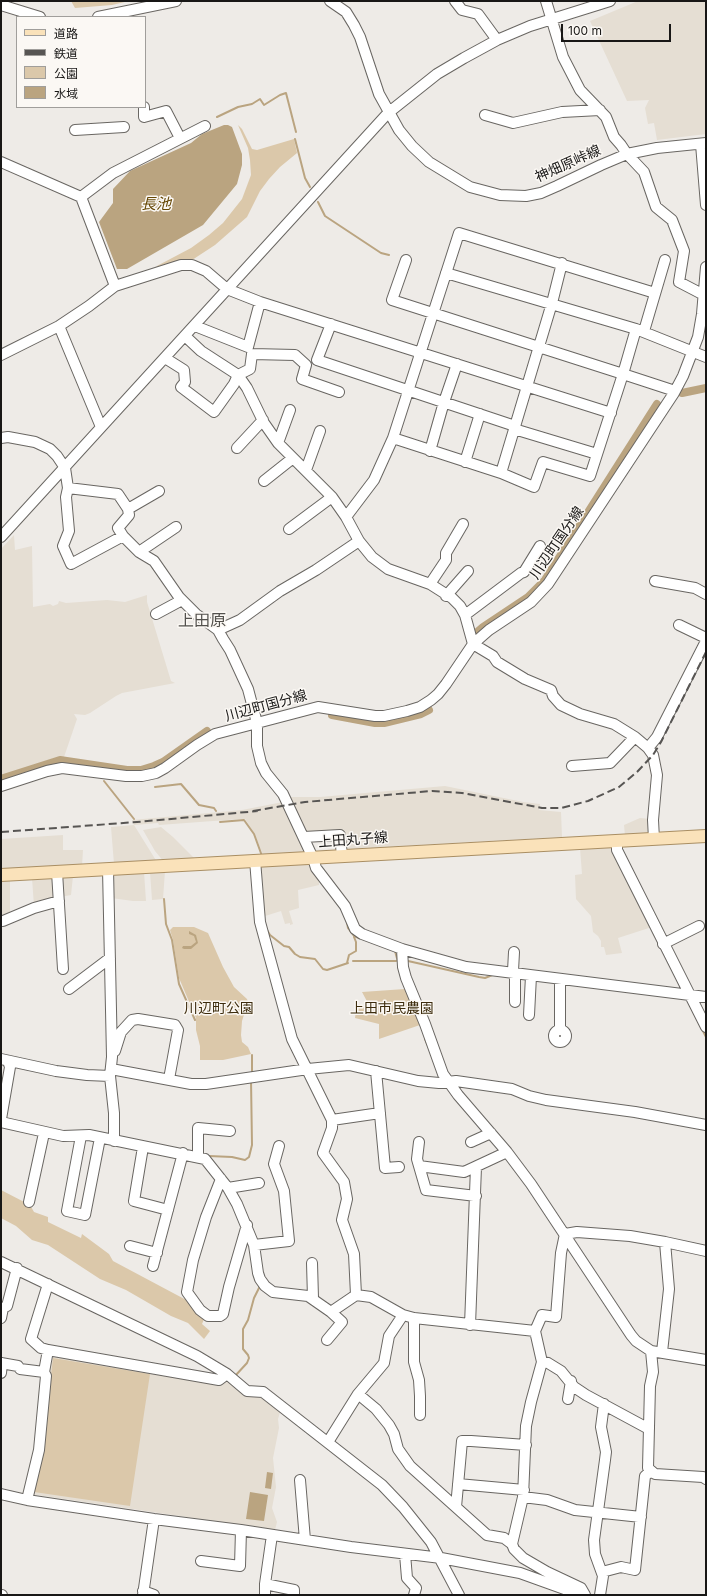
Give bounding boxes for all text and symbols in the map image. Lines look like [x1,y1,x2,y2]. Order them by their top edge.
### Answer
legend [16,16,146,108]
scale bar [563,16,673,42]
text: 100 m [568,23,602,38]
text: 道路 [54,26,78,41]
text: 鉄道 [54,46,78,61]
text: 公園 [54,66,78,81]
text: 水域 [54,86,78,101]
street label: 神畑原峠線 [533,142,603,186]
water label: 長池 [141,195,171,213]
street label: 川辺町国分線 [527,503,587,583]
district label: 上田原 [178,611,226,631]
street label: 川辺町国分線 [223,687,309,725]
street label: 上田丸子線 [317,829,389,851]
park label: 川辺町公園 [184,1001,254,1017]
park label: 上田市民農園 [350,1001,434,1017]

